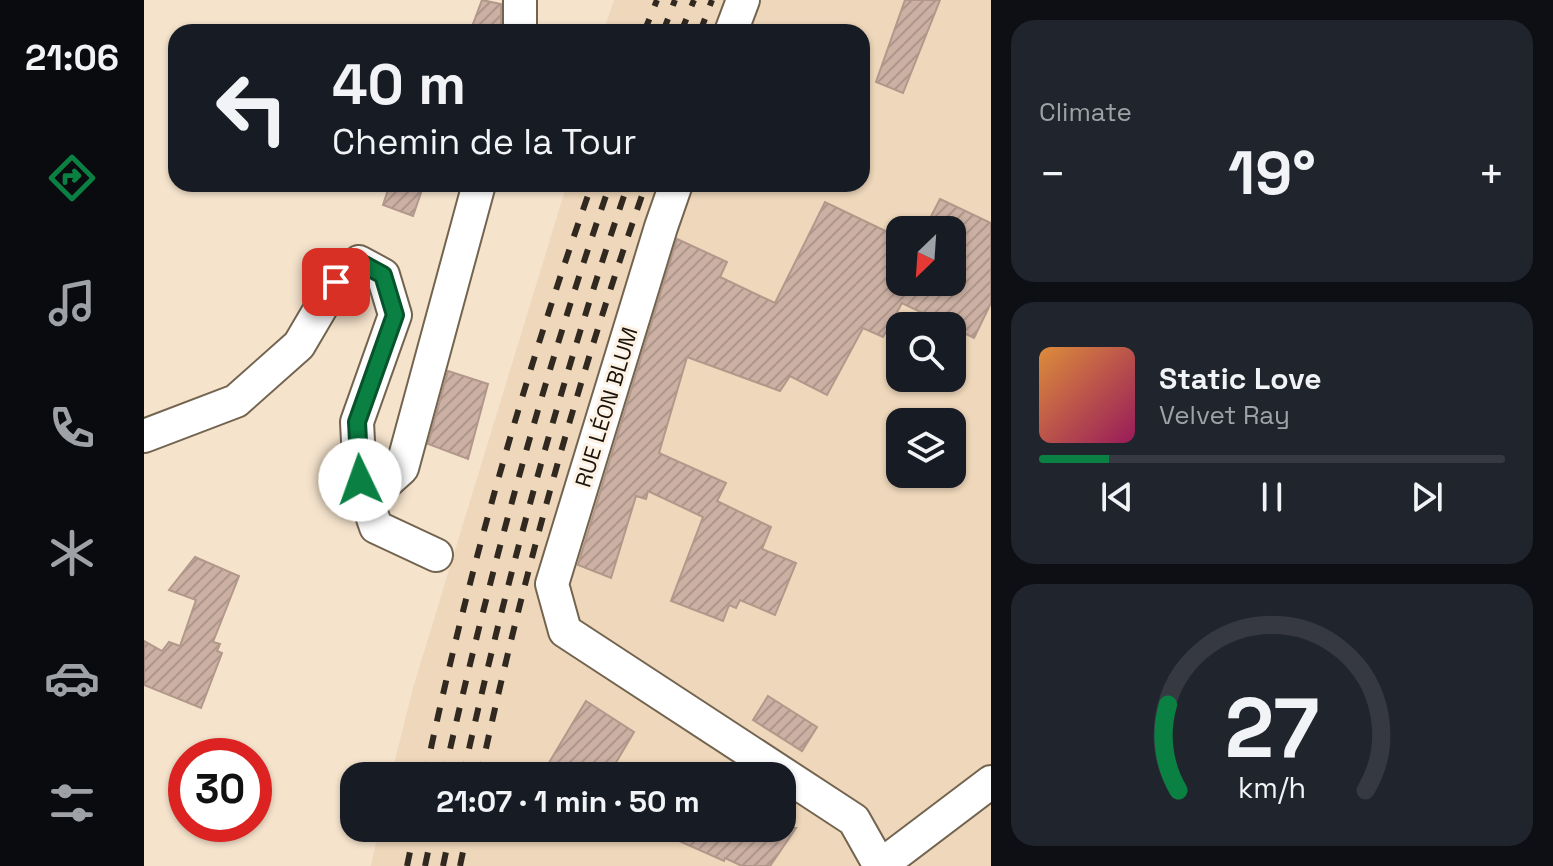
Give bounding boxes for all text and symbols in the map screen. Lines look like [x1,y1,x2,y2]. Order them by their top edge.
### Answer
text: 21:06 [25,35,119,81]
text: 40 m [332,49,466,120]
icon: left [200,56,304,160]
text: Climate [1039,95,1132,129]
text: Chemin de la Tour [332,119,637,165]
text: 19° [1228,135,1316,212]
text: − [1039,146,1066,202]
text: + [1478,146,1505,202]
icon: directions [44,150,100,206]
north arrow [886,216,966,296]
map controls [886,216,966,488]
pin [302,248,370,316]
icon: arrive [314,260,358,304]
icon: music [44,275,100,331]
button: search [886,312,966,392]
street label: RUE LÉON BLUM [568,324,644,490]
text: Static Love [1159,359,1322,398]
text: Velvet Ray [1159,398,1290,432]
icon: phone [44,400,100,456]
button: layers [886,408,966,488]
position arrow [318,438,402,522]
icon: previous [1095,475,1139,519]
icon: pause [1250,475,1294,519]
icon: next [1405,475,1449,519]
icon: climate [44,525,100,581]
icon: car [44,650,100,706]
text: 27 [1225,675,1319,781]
speed limit sign: 30 [168,738,272,842]
text: km/h [1238,770,1306,806]
icon: filters [44,775,100,831]
text: 21:07 · 1 min · 50 m [436,782,700,821]

